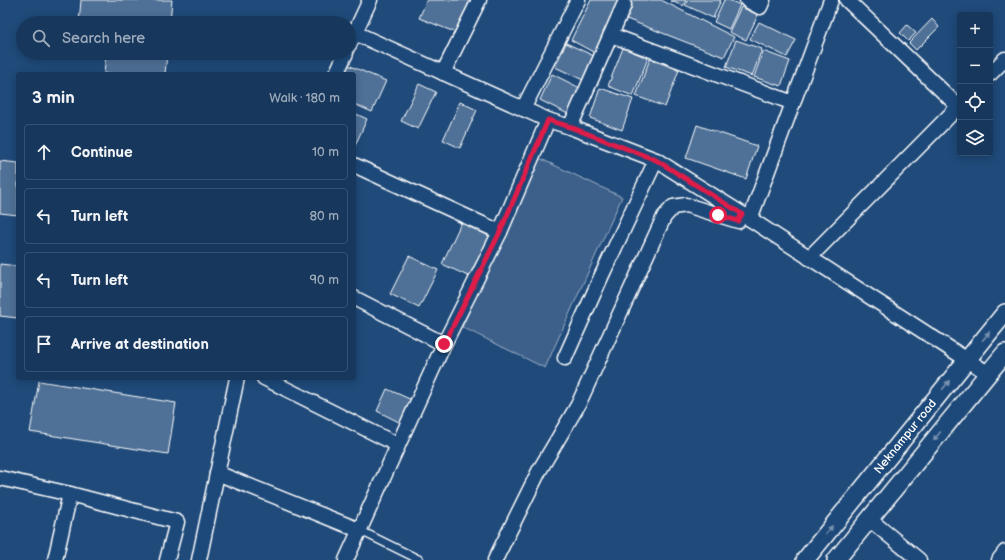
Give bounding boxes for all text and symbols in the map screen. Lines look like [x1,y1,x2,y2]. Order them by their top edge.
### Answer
map controls [957,12,993,156]
button: + [957,12,993,48]
search box [16,16,356,60]
icon: search [30,27,52,49]
text: Search here [62,29,145,48]
button: − [957,48,993,84]
button: locate [957,84,993,120]
text: 3 min [32,88,75,108]
text: Walk · 180 m [269,90,340,106]
button: layers [957,120,993,156]
icon: ahead [33,141,55,163]
text: Continue [71,143,133,162]
text: 10 m [312,144,339,160]
icon: left [33,205,55,227]
route start [709,206,727,224]
text: Turn left [71,207,128,226]
text: 80 m [310,208,339,224]
icon: left [33,269,55,291]
text: Turn left [71,271,128,290]
text: 90 m [310,272,339,288]
one-way arrow [981,331,990,342]
icon: arrive [33,333,55,355]
text: Arrive at destination [71,335,209,354]
route end [435,335,453,353]
one-way arrow [942,380,950,390]
street label: Neknampur road [871,396,940,477]
one-way arrow [933,431,942,442]
one-way arrow [825,524,833,535]

